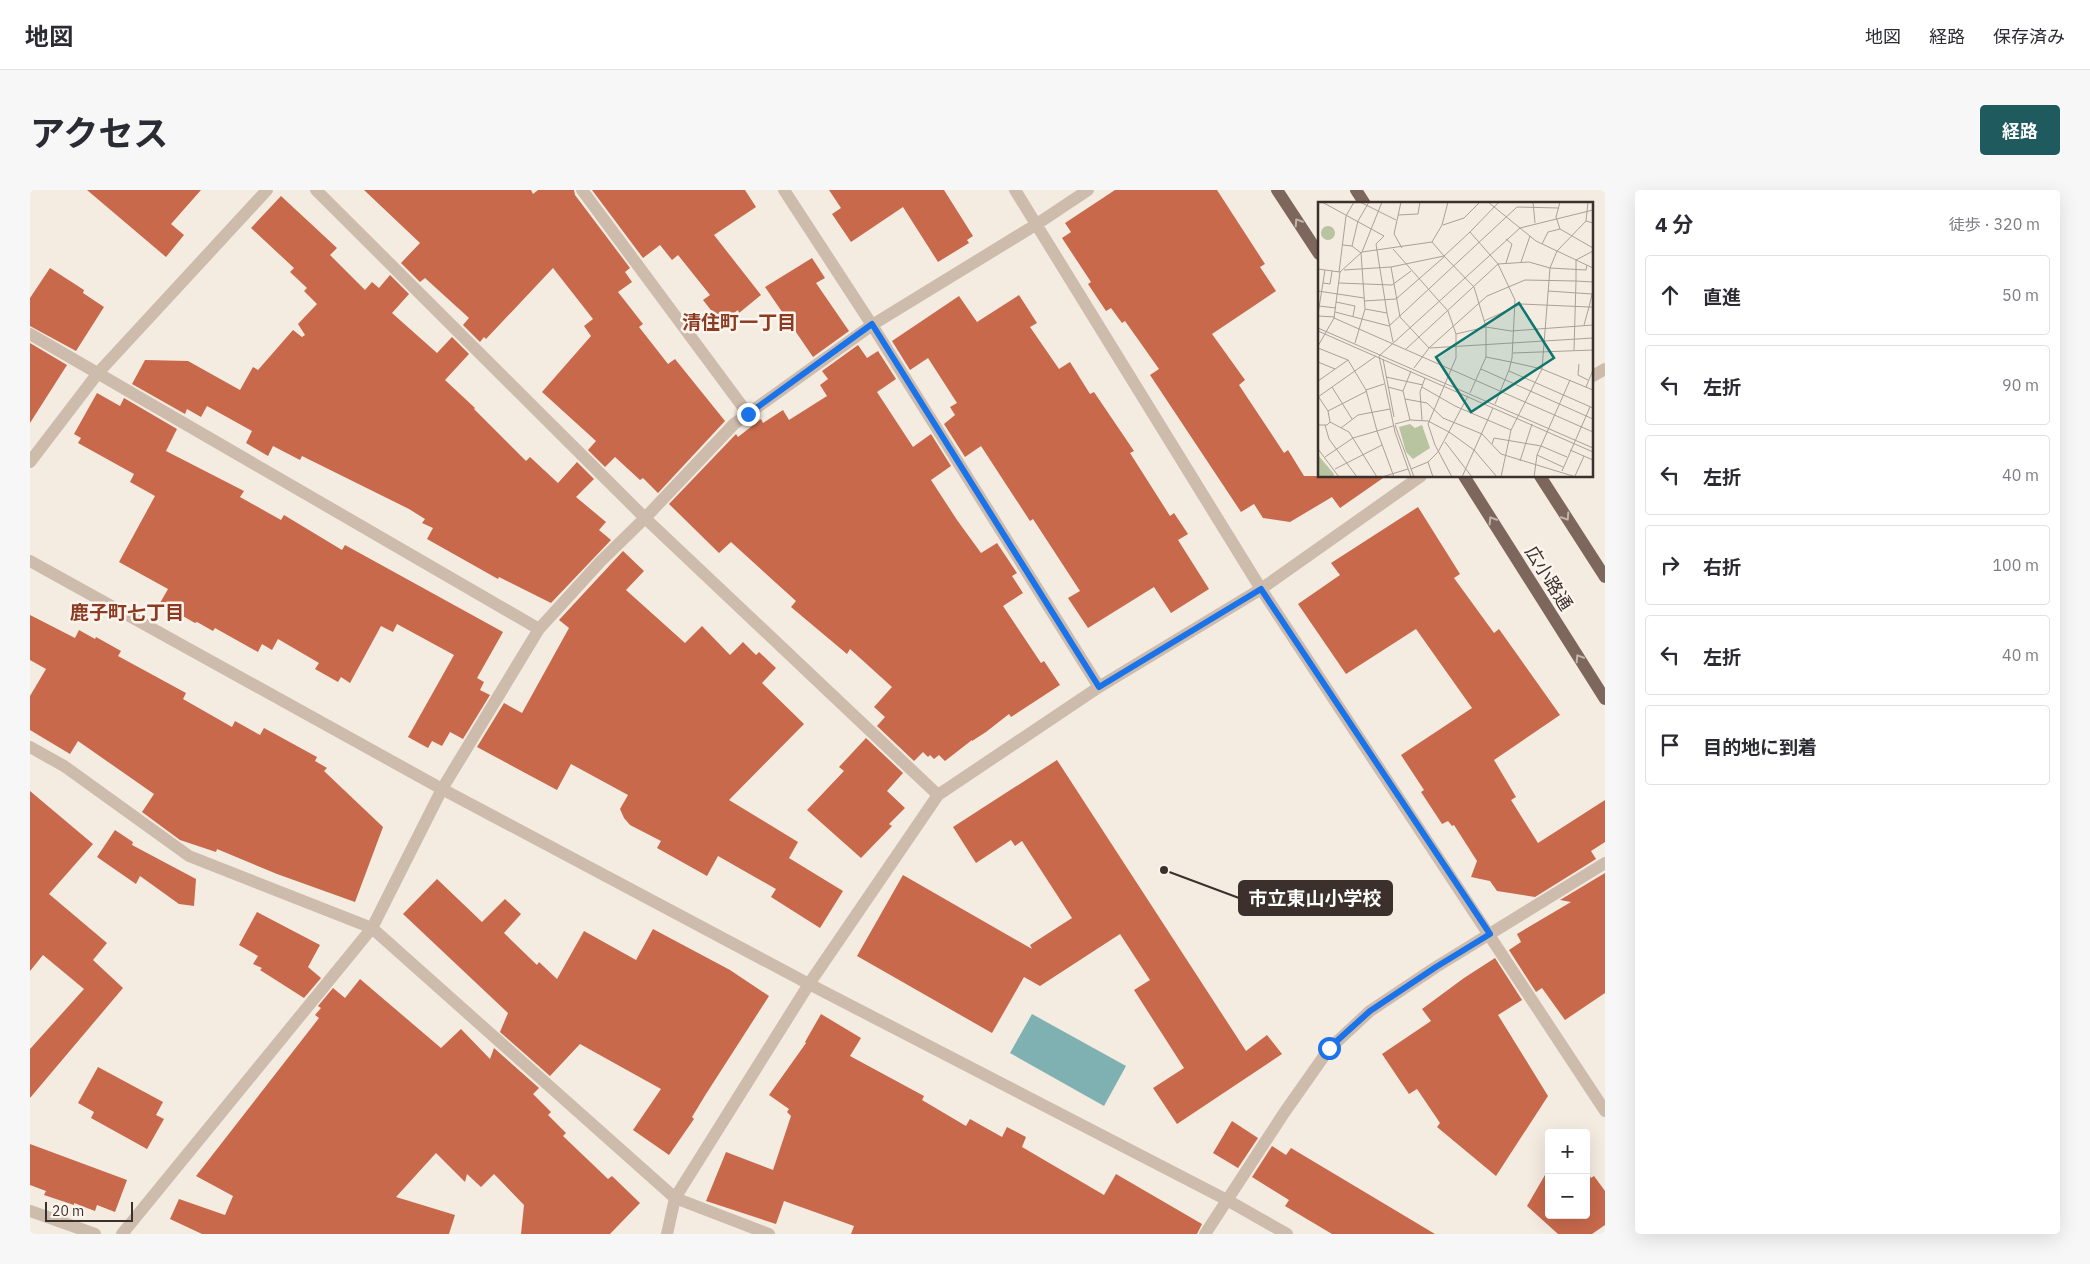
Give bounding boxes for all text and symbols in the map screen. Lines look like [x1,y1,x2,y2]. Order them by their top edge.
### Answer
text: 地図 [25,20,73,52]
text: 地図 [1865,25,1901,48]
text: 経路 [1929,25,1965,48]
text: 保存済み [1993,25,2065,48]
button: 経路 [1980,105,2060,155]
text: アクセス [30,110,168,156]
inset map [1318,202,1592,478]
text: 4 分 [1655,210,1694,238]
text: 徒歩 · 320 m [1949,214,2040,234]
one-way arrow [1295,218,1304,228]
icon: ahead [1656,281,1684,309]
text: 直進 [1703,285,1741,309]
text: 50 m [2002,285,2039,305]
district label: 清住町一丁目 [682,310,796,334]
icon: left [1656,371,1684,399]
text: 左折 [1703,375,1741,399]
text: 90 m [2002,375,2039,395]
route end [737,403,760,426]
icon: left [1656,461,1684,489]
text: 左折 [1703,465,1741,489]
text: 40 m [2002,465,2039,485]
one-way arrow [1560,512,1570,521]
one-way arrow [1489,517,1498,526]
street label: 広小路通 [1520,541,1578,615]
icon: right [1656,551,1684,579]
text: 右折 [1703,555,1741,579]
text: 100 m [1992,555,2039,575]
district label: 鹿子町七丁目 [70,600,184,624]
icon: left [1656,641,1684,669]
text: 左折 [1703,645,1741,669]
text: 40 m [2002,645,2039,665]
one-way arrow [1576,654,1585,663]
icon: arrive [1656,731,1684,759]
text: 目的地に到着 [1703,735,1817,759]
callout: 市立東山小学校 [1239,881,1392,915]
text: 市立東山小学校 [1248,886,1382,910]
route start [1318,1037,1341,1060]
map controls [1545,1129,1590,1219]
button: + [1545,1129,1590,1174]
button: − [1545,1174,1590,1219]
scale bar [45,1199,132,1222]
text: 20 m [52,1202,84,1220]

